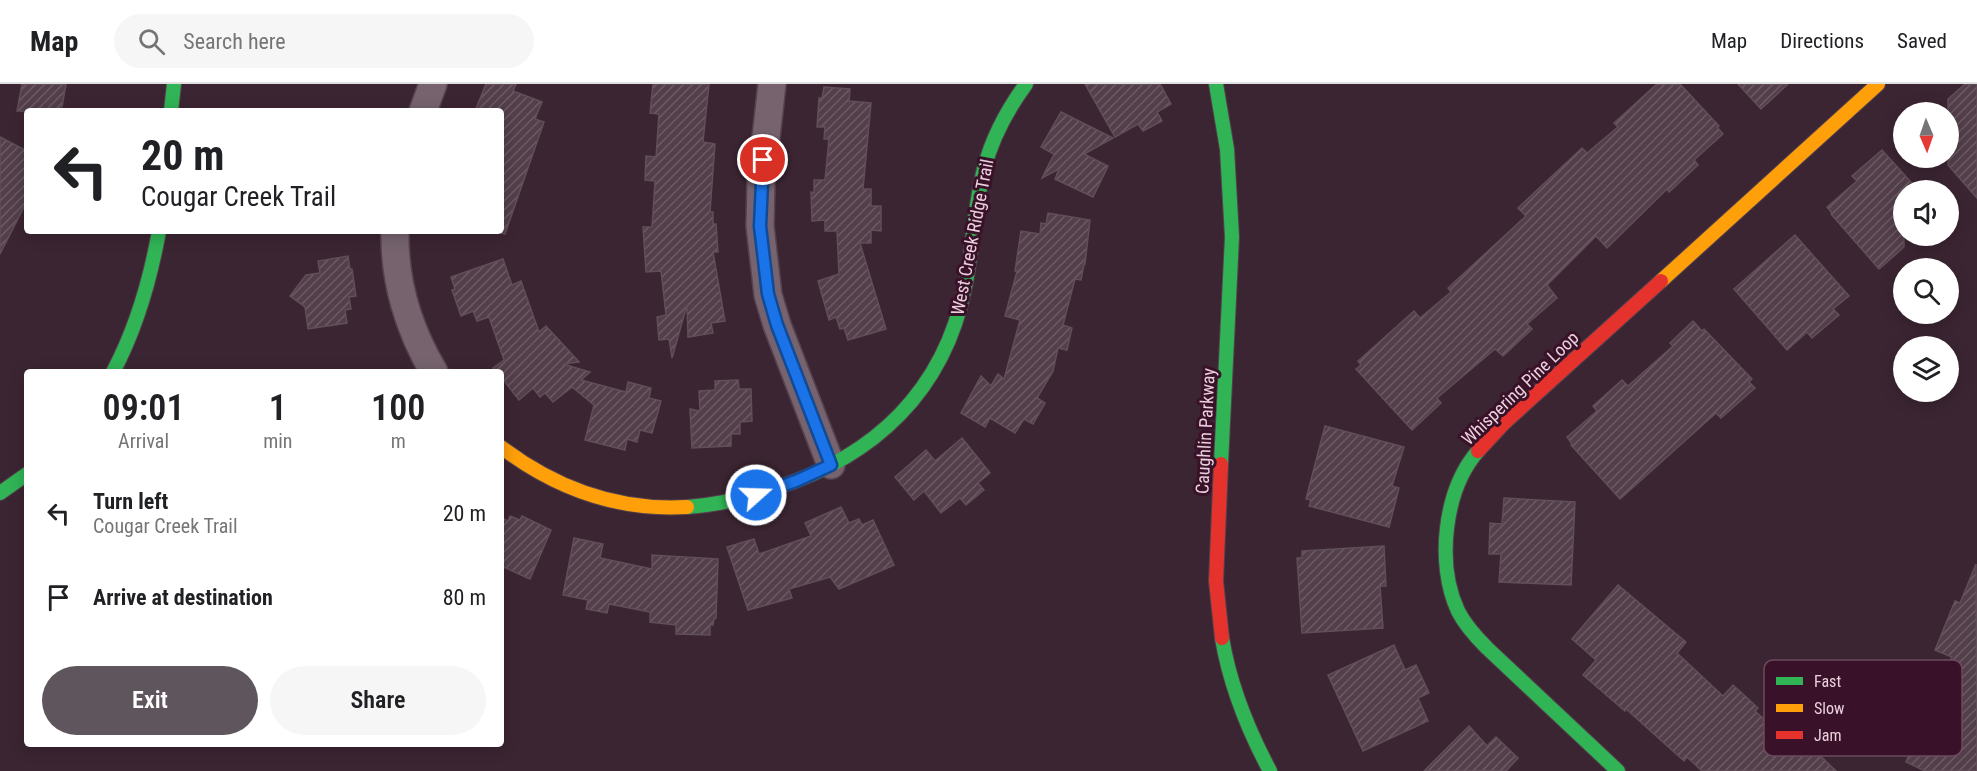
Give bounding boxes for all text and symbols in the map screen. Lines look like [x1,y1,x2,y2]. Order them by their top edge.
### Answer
search box [114,14,534,68]
text: Map [30,25,78,58]
icon: search [135,25,168,58]
text: Search here [183,29,286,54]
text: Map [1711,29,1747,53]
text: Directions [1780,29,1864,53]
text: Saved [1897,29,1947,53]
north arrow [1893,102,1959,168]
map controls [1893,102,1959,402]
text: 20 m [141,131,224,180]
icon: left [42,132,120,210]
pin [737,134,788,185]
icon: arrive [746,143,779,176]
street label: West Creek Ridge Trail [947,157,997,317]
button: sound [1893,180,1959,246]
text: Cougar Creek Trail [141,181,336,213]
button: search [1893,258,1959,324]
street label: Whispering Pine Loop [1457,327,1583,449]
button: layers [1893,336,1959,402]
street label: Caughlin Parkway [1191,367,1219,494]
text: 09:01 [103,387,185,429]
text: 1 [269,387,287,429]
text: 100 [371,387,425,429]
text: Arrival [118,429,169,453]
text: min [263,429,292,453]
text: m [391,429,406,453]
position arrow [724,463,788,527]
text: Turn left [93,489,168,514]
icon: left [42,497,75,530]
text: 20 m [443,501,486,526]
text: Cougar Creek Trail [93,514,238,538]
icon: arrive [42,581,75,614]
text: Arrive at destination [93,585,273,610]
text: 80 m [443,585,486,610]
legend [1764,660,1962,756]
button: Exit [42,666,258,735]
button: Share [270,666,486,735]
text: Fast [1814,672,1841,691]
text: Slow [1814,699,1844,718]
text: Jam [1814,726,1841,745]

